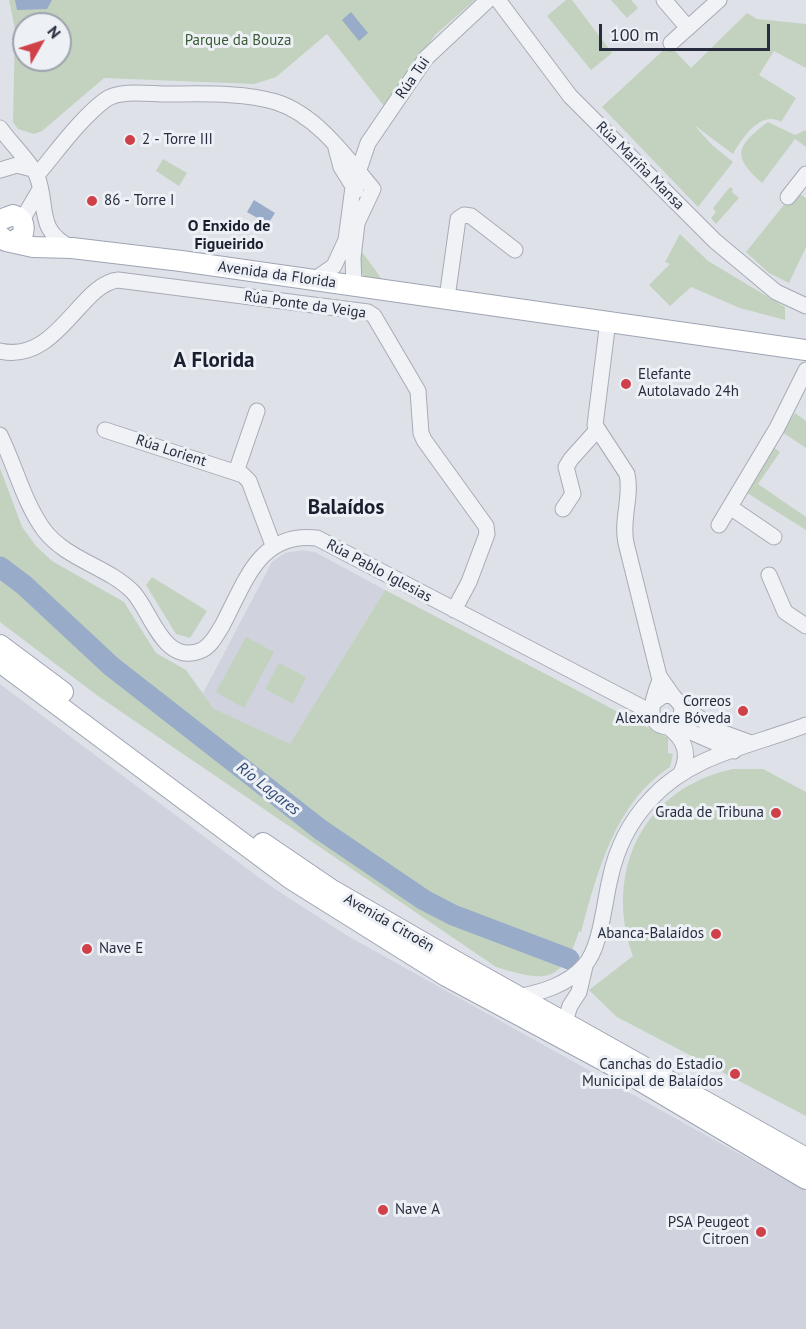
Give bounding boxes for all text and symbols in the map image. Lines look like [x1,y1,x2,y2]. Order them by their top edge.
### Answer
north arrow [12,12,72,72]
scale bar [602,12,773,50]
text: N [43,22,66,42]
text: 100 m [610,23,659,46]
park label: Parque da Bouza [185,32,291,50]
street label: Rúa Tui [392,54,434,102]
street label: Rúa Mariña Mansa [592,118,688,214]
place label: 2 - Torre III [142,131,213,149]
marker: 2 - Torre III [123,133,137,147]
place label: 86 - Torre I [104,192,174,210]
marker: 86 - Torre I [85,194,99,208]
district label: O Enxido de Figueirido [188,216,270,254]
street label: Avenida da Florida [217,258,337,292]
street label: Rúa Ponte da Veiga [243,288,367,322]
district label: A Florida [174,348,254,374]
place label: Elefante Autolavado 24h [638,366,739,401]
marker: Elefante Autolavado 24h [619,377,633,391]
street label: Rúa Lorient [133,431,209,471]
district label: Balaídos [308,495,384,521]
street label: Rúa Pablo Iglesias [323,536,435,606]
place label: Correos Alexandre Bóveda [616,693,731,728]
marker: Correos Alexandre Bóveda [736,704,750,718]
water label: Río Lagares [232,758,304,820]
place label: Grada de Tribuna [655,804,764,822]
marker: Grada de Tribuna [769,806,783,820]
street label: Avenida Citroën [341,890,437,956]
place label: Abanca-Balaídos [597,925,704,943]
marker: Abanca-Balaídos [709,927,723,941]
place label: Nave E [99,940,143,958]
marker: Nave E [80,942,94,956]
place label: Canchas do Estadio Municipal de Balaídos [582,1056,723,1091]
marker: Canchas do Estadio Municipal de Balaídos [728,1067,742,1081]
place label: Nave A [395,1201,440,1219]
marker: Nave A [376,1203,390,1217]
place label: PSA Peugeot Citroen [668,1214,749,1249]
marker: PSA Peugeot Citroen [754,1225,768,1239]

